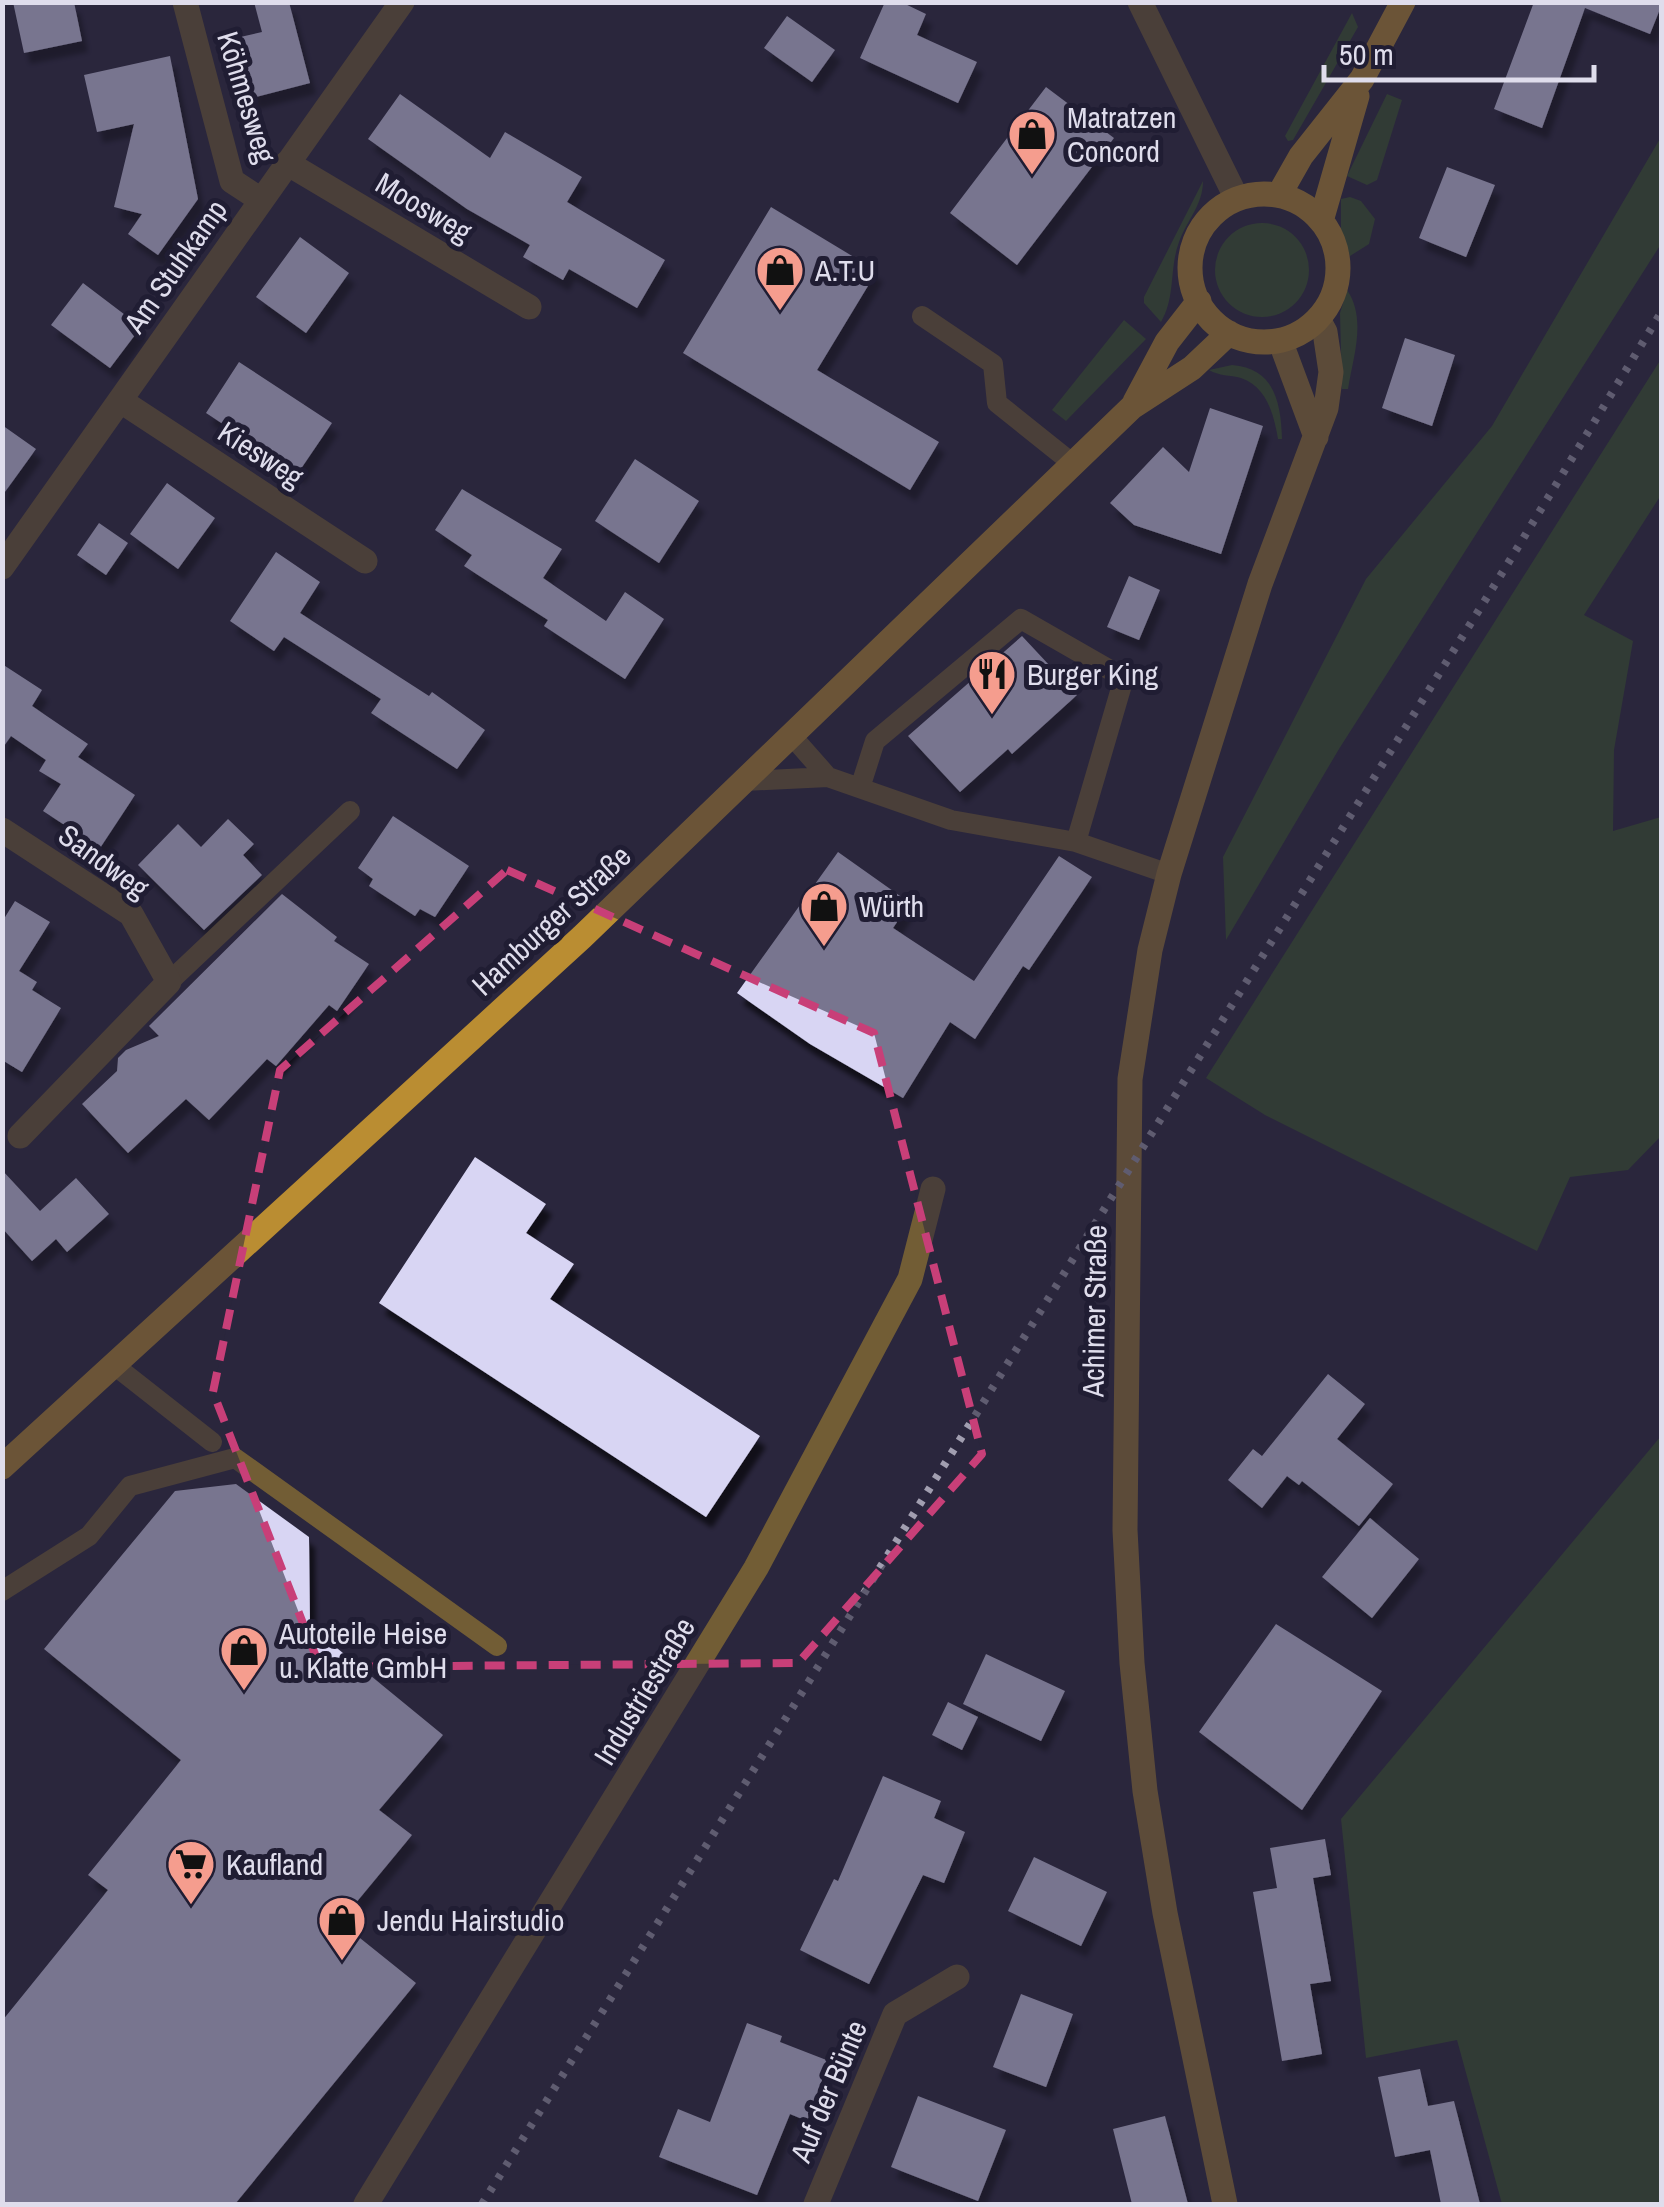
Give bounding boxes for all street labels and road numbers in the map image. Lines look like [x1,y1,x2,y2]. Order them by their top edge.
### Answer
street label: Köhmesweg [208,26,286,168]
street label: Moosweg [369,163,480,251]
street label: Am Stuhkamp [114,191,236,342]
street label: Kiesweg [211,412,312,497]
street label: Sandweg [51,815,158,908]
street label: Hamburger Straße [463,836,639,1004]
street label: Achimer Straße [1072,1225,1116,1398]
street label: Industriestraße [584,1610,704,1772]
street label: Auf der Bünte [780,2014,876,2169]

